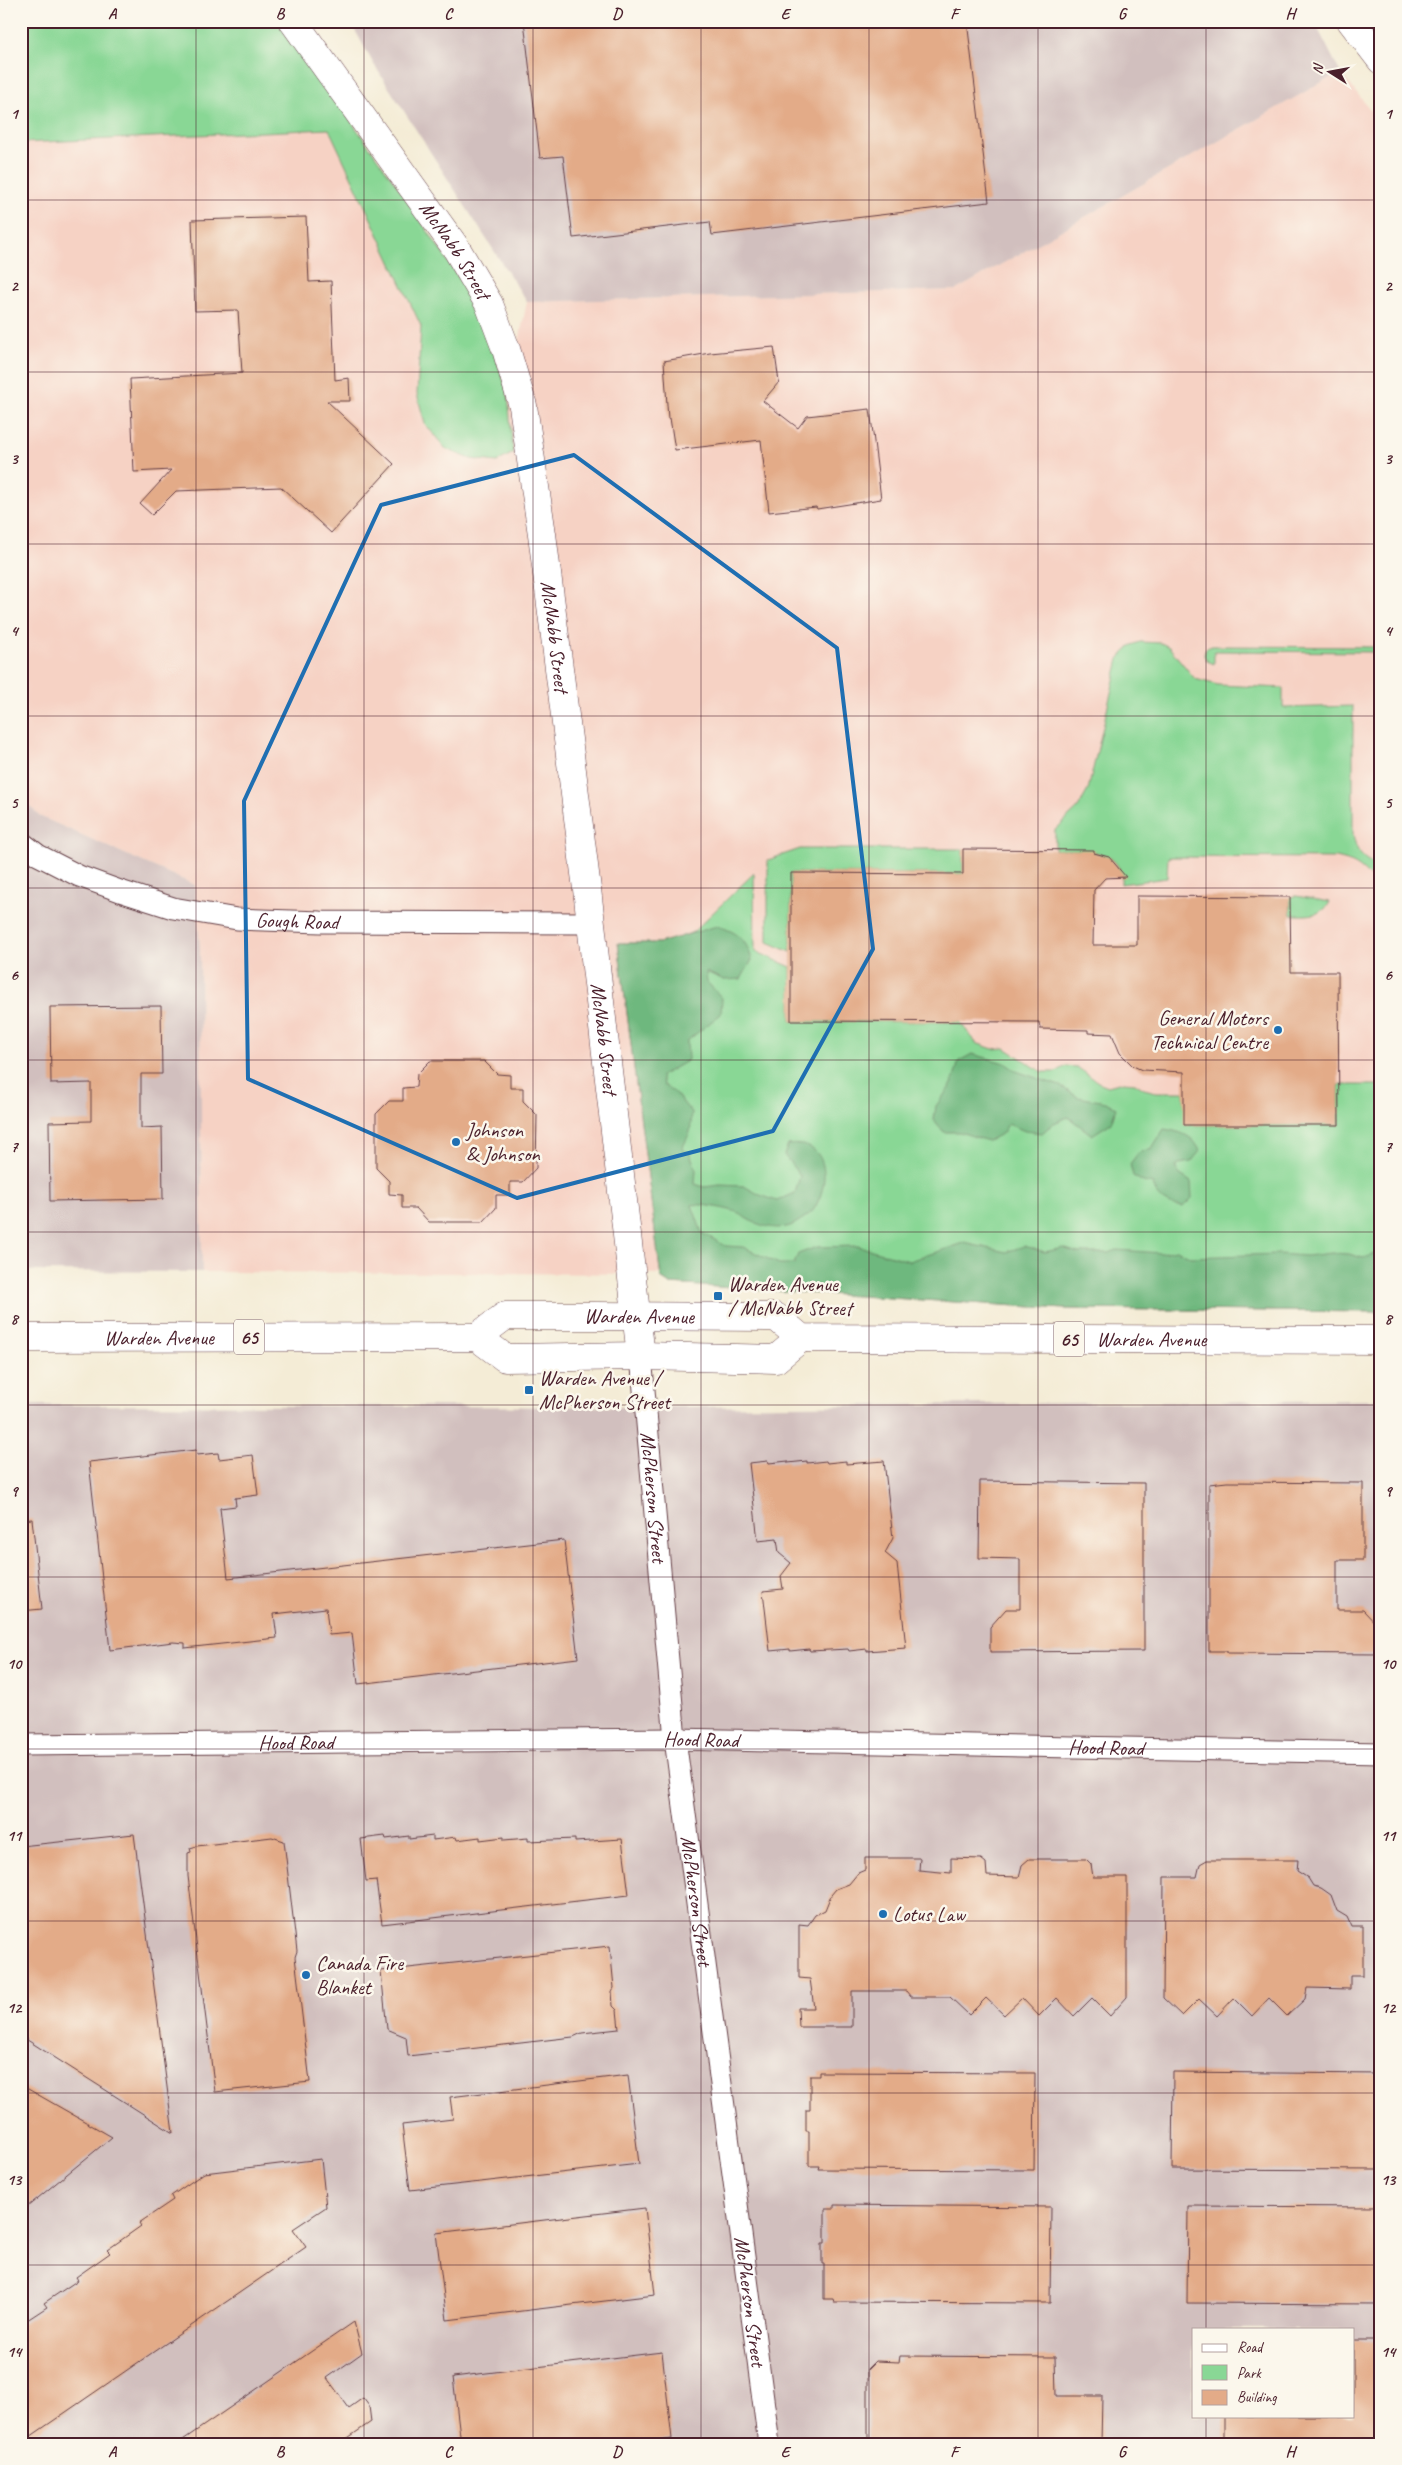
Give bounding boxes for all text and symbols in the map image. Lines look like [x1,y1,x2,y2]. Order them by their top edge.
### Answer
text: A [108,4,118,24]
text: B [276,4,286,24]
text: C [444,4,454,24]
text: D [612,4,623,24]
text: E [781,4,792,24]
text: F [950,4,961,24]
text: G [1118,4,1128,24]
text: H [1285,4,1297,24]
north arrow [1304,48,1354,98]
text: N [1309,61,1327,75]
text: 1 [10,104,19,124]
text: 1 [1384,104,1393,124]
street label: McNabb Street [414,196,498,307]
text: 2 [10,276,19,296]
text: 2 [1384,276,1393,296]
text: 3 [10,449,19,469]
text: 3 [1384,449,1393,469]
street label: McNabb Street [535,580,575,697]
text: 4 [10,621,19,641]
text: 4 [1384,621,1393,641]
text: 5 [11,793,20,813]
text: 5 [1385,793,1394,813]
street label: Gough Road [255,907,341,935]
text: 6 [10,965,19,985]
text: 6 [1384,965,1393,985]
street label: McNabb Street [585,982,624,1099]
place label: General Motors Technical Centre [1151,1005,1270,1055]
marker: General Motors Technical Centre [1272,1024,1284,1036]
place label: Johnson & Johnson [465,1117,540,1167]
marker: Johnson & Johnson [450,1136,462,1148]
text: 7 [10,1137,19,1157]
text: 7 [1384,1137,1393,1157]
place label: Warden Avenue / McNabb Street [728,1271,855,1321]
marker: Warden Avenue / McNabb Street [712,1290,724,1302]
street label: Warden Avenue [584,1303,695,1330]
text: 8 [10,1309,19,1329]
text: 8 [1384,1309,1393,1329]
road number: 65 [234,1320,264,1354]
road number: 65 [1054,1322,1084,1356]
street label: Warden Avenue [104,1325,215,1351]
street label: Warden Avenue [1096,1326,1207,1352]
place label: Warden Avenue / McPherson Street [539,1365,672,1415]
marker: Warden Avenue / McPherson Street [523,1384,535,1396]
street label: McPherson Street [635,1431,672,1566]
text: 9 [10,1481,19,1501]
text: 9 [1384,1481,1393,1501]
text: 10 [7,1654,23,1674]
text: 10 [1381,1654,1397,1674]
street label: Hood Road [663,1726,743,1753]
street label: Hood Road [258,1729,338,1756]
street label: Hood Road [1068,1734,1148,1761]
text: 11 [7,1826,23,1846]
text: 11 [1381,1826,1397,1846]
street label: McPherson Street [675,1834,718,1970]
place label: Lotus Law [893,1901,967,1927]
marker: Lotus Law [877,1908,889,1920]
place label: Canada Fire Blanket [316,1950,404,2000]
marker: Canada Fire Blanket [300,1969,312,1981]
text: 12 [7,1998,23,2018]
text: 12 [1381,1998,1397,2018]
text: 13 [7,2170,23,2190]
text: 13 [1381,2170,1397,2190]
street label: McPherson Street [728,2235,772,2370]
legend [1192,2328,1354,2418]
text: Road [1237,2338,1264,2357]
text: 14 [7,2342,23,2362]
text: 14 [1381,2342,1397,2362]
text: Park [1237,2364,1262,2383]
text: Building [1237,2388,1277,2407]
text: A [108,2442,118,2462]
text: B [276,2442,286,2462]
text: C [444,2442,454,2462]
text: D [612,2442,623,2462]
text: E [781,2442,792,2462]
text: F [950,2442,961,2462]
text: G [1118,2442,1128,2462]
text: H [1285,2442,1297,2462]

